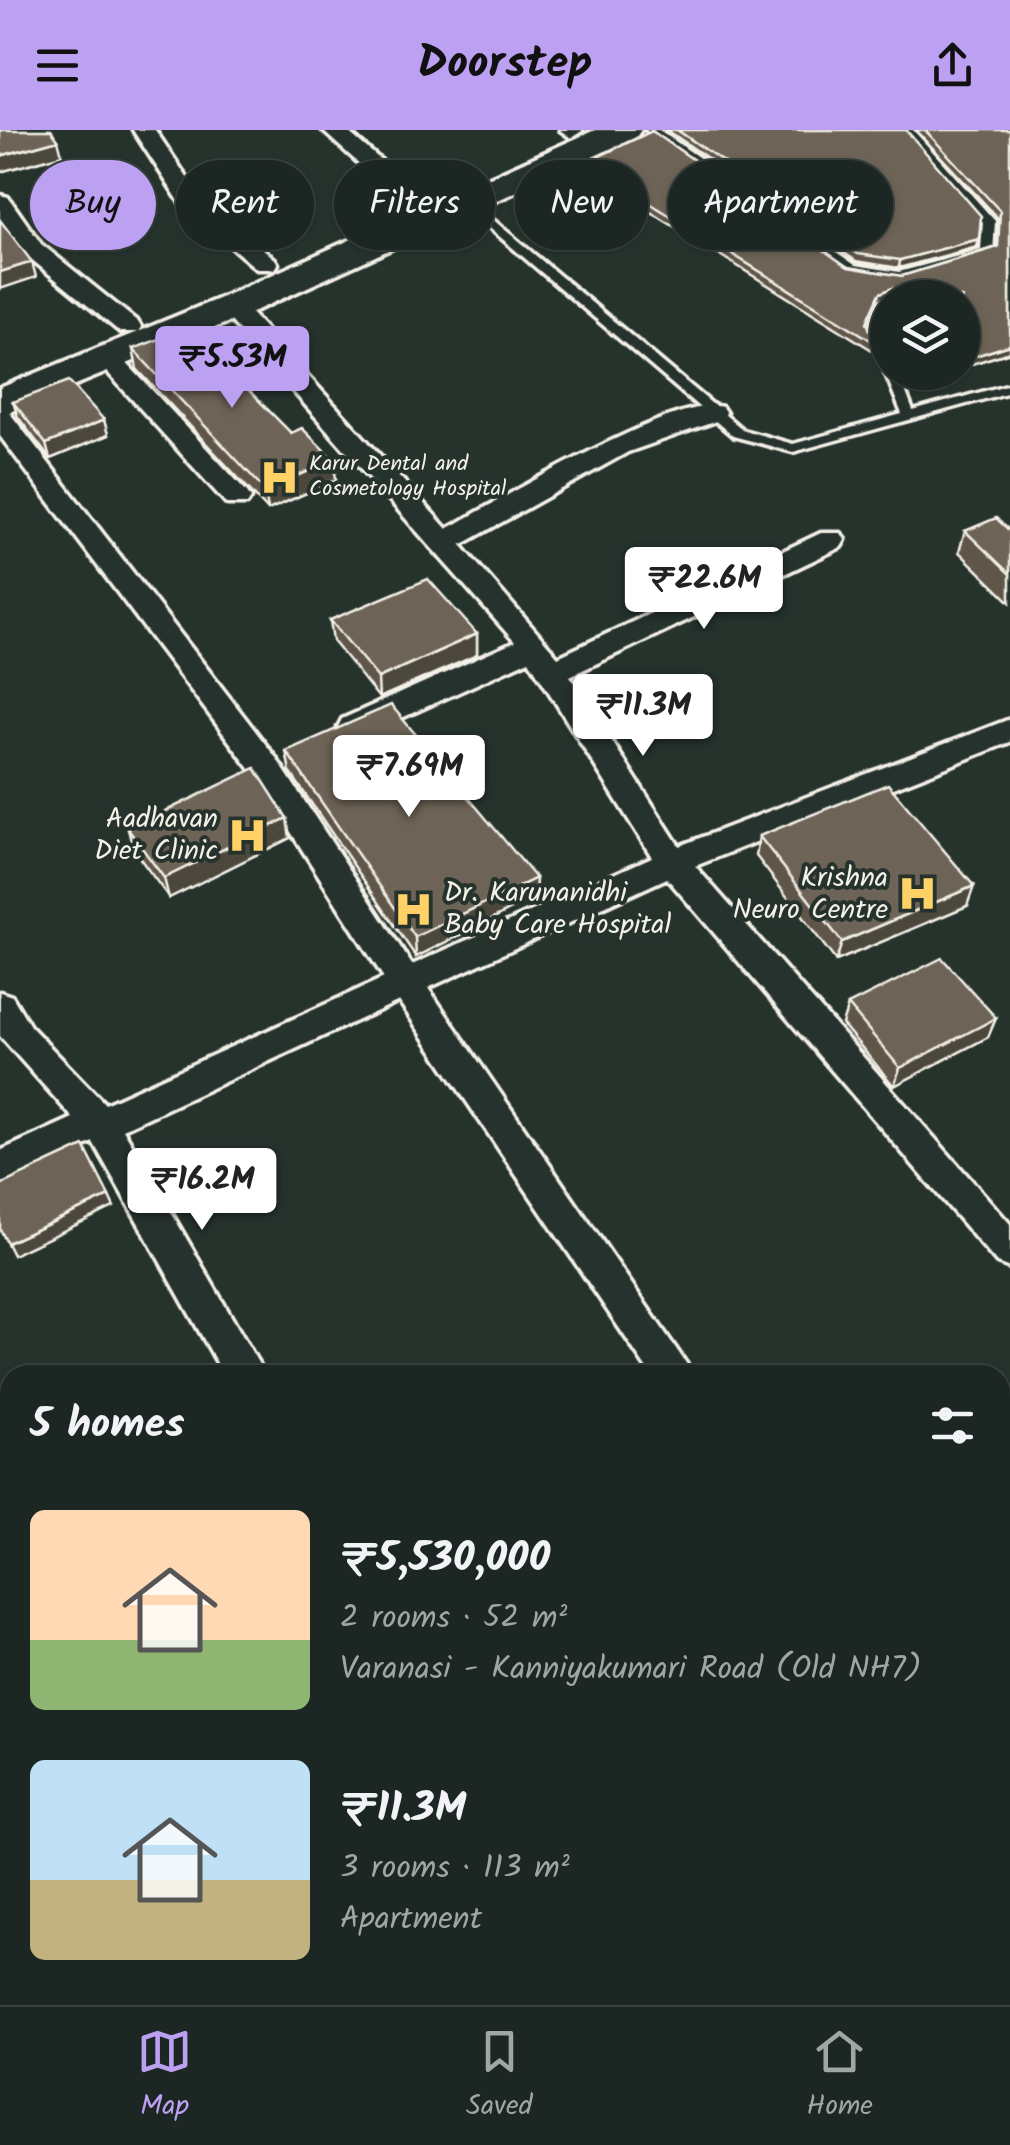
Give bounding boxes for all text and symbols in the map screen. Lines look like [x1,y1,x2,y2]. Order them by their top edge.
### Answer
text: Doorstep [418,29,592,101]
icon: menu [30,38,85,93]
icon: share [925,38,980,93]
chip: Buy [30,160,156,250]
chip: Rent [176,160,314,250]
chip: Filters [334,160,495,250]
chip: New [515,160,648,250]
chip: Apartment [668,160,893,250]
map controls [870,280,980,390]
button: layers [870,280,980,390]
pin: ₹5.53M [151,326,313,411]
text: ₹5.53M [177,333,287,384]
place label: Karur Dental and Cosmetology Hospital [309,447,507,507]
hospital icon: Karur Dental and Cosmetology Hospital [258,456,300,498]
pin: ₹22.6M [623,547,785,632]
text: ₹22.6M [647,554,761,605]
pin: ₹11.3M [562,674,724,759]
text: ₹11.3M [595,681,691,732]
pin: ₹7.69M [328,735,490,820]
text: ₹7.69M [355,742,463,793]
place label: Aadhavan Diet Clinic [94,797,218,874]
hospital icon: Aadhavan Diet Clinic [227,814,269,856]
place label: Krishna Neuro Centre [733,856,888,933]
place label: Dr. Karunanidhi Baby Care Hospital [444,871,671,948]
hospital icon: Krishna Neuro Centre [897,873,939,915]
hospital icon: Dr. Karunanidhi Baby Care Hospital [393,888,435,930]
pin: ₹16.2M [121,1148,283,1233]
text: ₹16.2M [149,1155,255,1206]
text: 5 homes [30,1392,185,1459]
icon: filters [925,1398,980,1453]
text: ₹5,530,000 [340,1526,550,1593]
icon: home [110,1550,230,1670]
text: 2 rooms · 52 m² [340,1593,567,1644]
text: Varanasi - Kanniyakumari Road (Old NH7) [340,1644,922,1695]
text: ₹11.3M [340,1776,467,1843]
icon: home [110,1800,230,1920]
text: 3 rooms · 113 m² [340,1843,570,1894]
text: Apartment [340,1894,482,1945]
tab: Map [137,2024,192,2129]
tab: Saved [466,2024,533,2129]
tab: Home [807,2024,873,2129]

